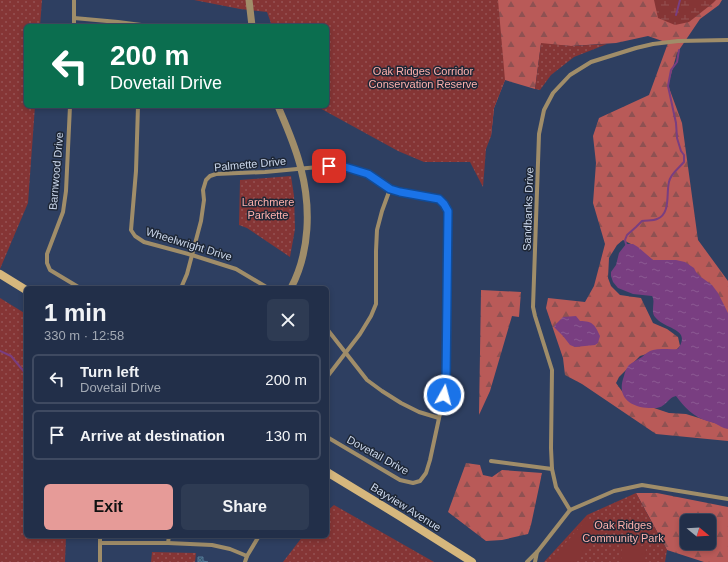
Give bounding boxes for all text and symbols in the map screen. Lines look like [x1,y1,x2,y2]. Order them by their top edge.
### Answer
icon: left [44,40,96,92]
text: 200 m [110,40,189,71]
park label: Oak Ridges Corridor Conservation Reserve [369,65,477,90]
text: Dovetail Drive [110,73,222,93]
street label: Barnwood Drive [47,131,65,211]
pin [312,149,346,183]
street label: Palmette Drive [214,155,286,173]
icon: arrive [318,155,340,177]
street label: Sandbanks Drive [521,167,535,251]
park label: Larchmere Parkette [242,196,294,221]
street label: Wheelwright Drive [145,225,233,263]
text: 1 min [44,299,107,326]
button: close [267,299,309,341]
text: 330 m · 12:58 [44,328,124,343]
text: Turn left [80,363,139,380]
icon: left [46,368,68,390]
text: 200 m [265,371,307,388]
position arrow [423,374,465,416]
text: Dovetail Drive [80,380,161,395]
icon: arrive [46,424,68,446]
text: Arrive at destination [80,427,225,444]
text: 130 m [265,427,307,444]
street label: Dovetail Drive [345,433,411,477]
street label: Bayview Avenue [369,481,443,533]
button: Exit [44,484,173,530]
button: Share [181,484,309,530]
north arrow [680,514,716,550]
map controls [680,514,716,550]
park label: Oak Ridges Community Park [582,519,664,544]

